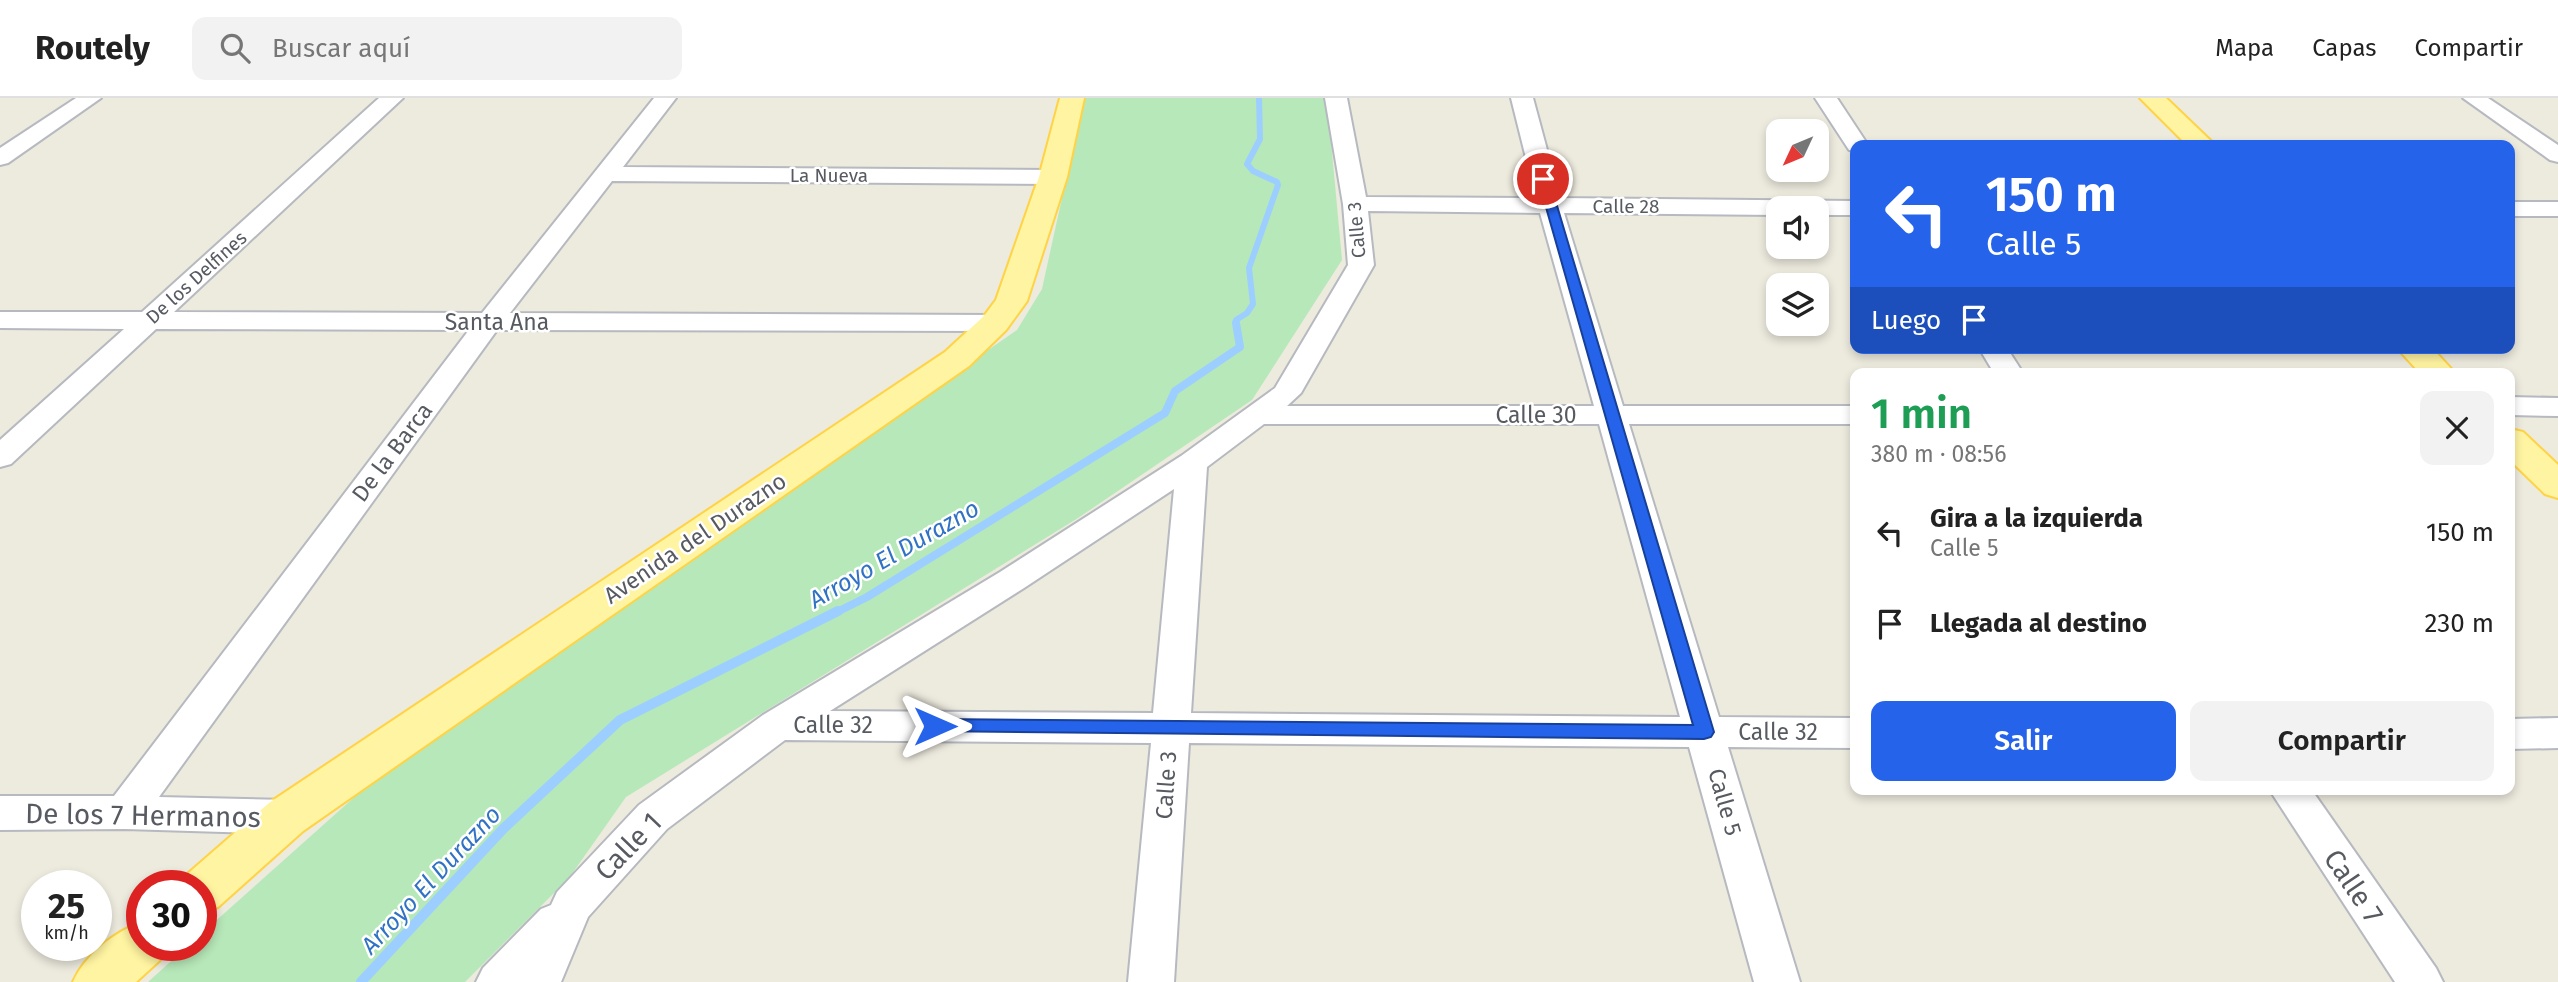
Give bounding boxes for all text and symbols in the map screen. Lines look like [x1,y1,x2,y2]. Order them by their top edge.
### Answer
search box [192,17,682,80]
text: Routely [35,28,150,68]
icon: search [216,29,254,67]
text: Buscar aquí [272,33,410,64]
text: Mapa [2215,34,2274,62]
text: Capas [2312,34,2376,62]
text: Compartir [2414,34,2523,62]
north arrow [1766,119,1829,182]
map controls [1766,119,1829,336]
pin [1513,149,1573,209]
icon: arrive [1524,160,1562,198]
street label: La Nueva [790,164,868,187]
text: 150 m [1986,165,2117,224]
icon: left [1871,168,1962,259]
street label: Calle 28 [1593,195,1659,218]
button: sound [1766,196,1829,259]
street label: Calle 3 [1343,201,1370,259]
text: Calle 5 [1986,225,2081,263]
street label: De los Delfines [141,226,252,329]
button: layers [1766,273,1829,336]
icon: arrive [1955,301,1993,339]
text: Luego [1871,305,1941,336]
street label: Santa Ana [445,308,549,336]
text: 1 min [1871,389,1972,439]
button: close [2420,391,2494,465]
street label: De la Barca [346,397,438,507]
street label: Calle 30 [1495,401,1577,429]
text: 380 m · 08:56 [1871,440,2006,468]
street label: Avenida del Durazno [598,467,792,609]
water label: Arroyo El Durazno [803,494,984,615]
text: Gira a la izquierda [1930,503,2143,534]
icon: left [1871,514,1909,552]
text: 150 m [2426,517,2494,548]
text: Calle 5 [1930,534,1998,562]
icon: arrive [1871,605,1909,643]
text: Llegada al destino [1930,608,2147,639]
text: 230 m [2425,608,2494,639]
position arrow [898,689,972,763]
button: Salir [1871,701,2176,781]
button: Compartir [2190,701,2494,781]
street label: Calle 32 [793,711,873,739]
street label: Calle 32 [1738,718,1818,746]
street label: Calle 3 [1150,750,1182,820]
street label: Calle 5 [1702,765,1748,839]
street label: De los 7 Hermanos [25,797,261,834]
water label: Arroyo El Durazno [355,800,507,960]
street label: Calle 1 [588,806,669,887]
street label: Calle 7 [2317,843,2390,929]
speed limit sign: 30 [126,870,217,961]
text: 25 [48,885,85,927]
text: km/h [44,922,89,944]

